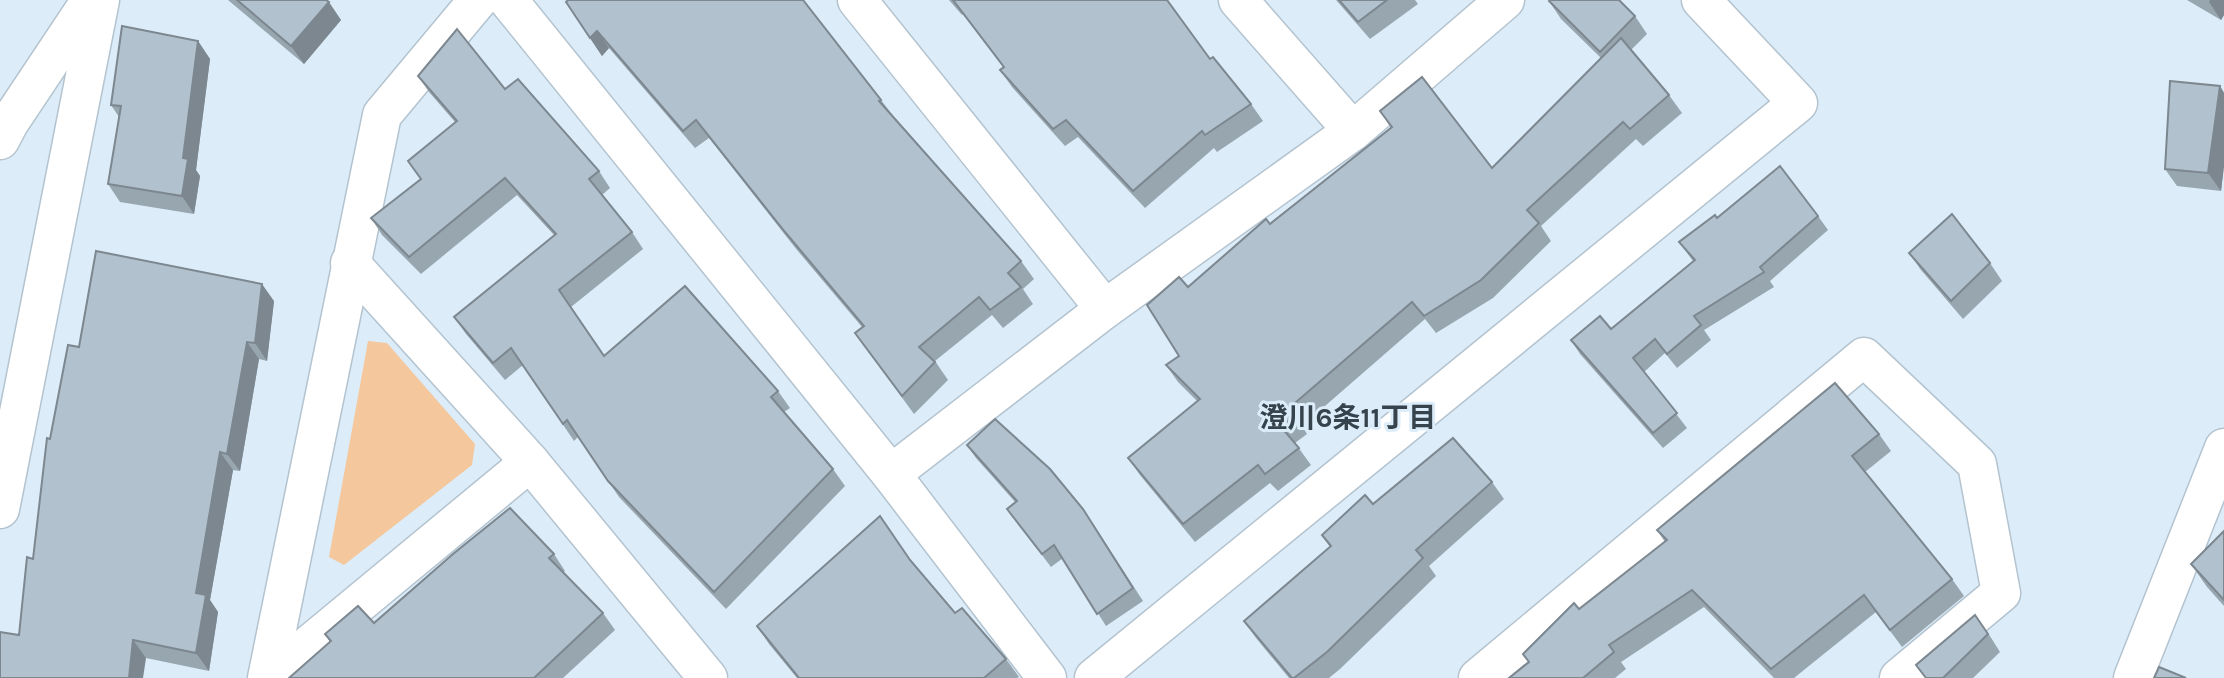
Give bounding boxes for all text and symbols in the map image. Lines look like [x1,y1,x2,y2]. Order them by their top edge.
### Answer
district label: 澄川6条11丁目 [1260,401,1436,434]

